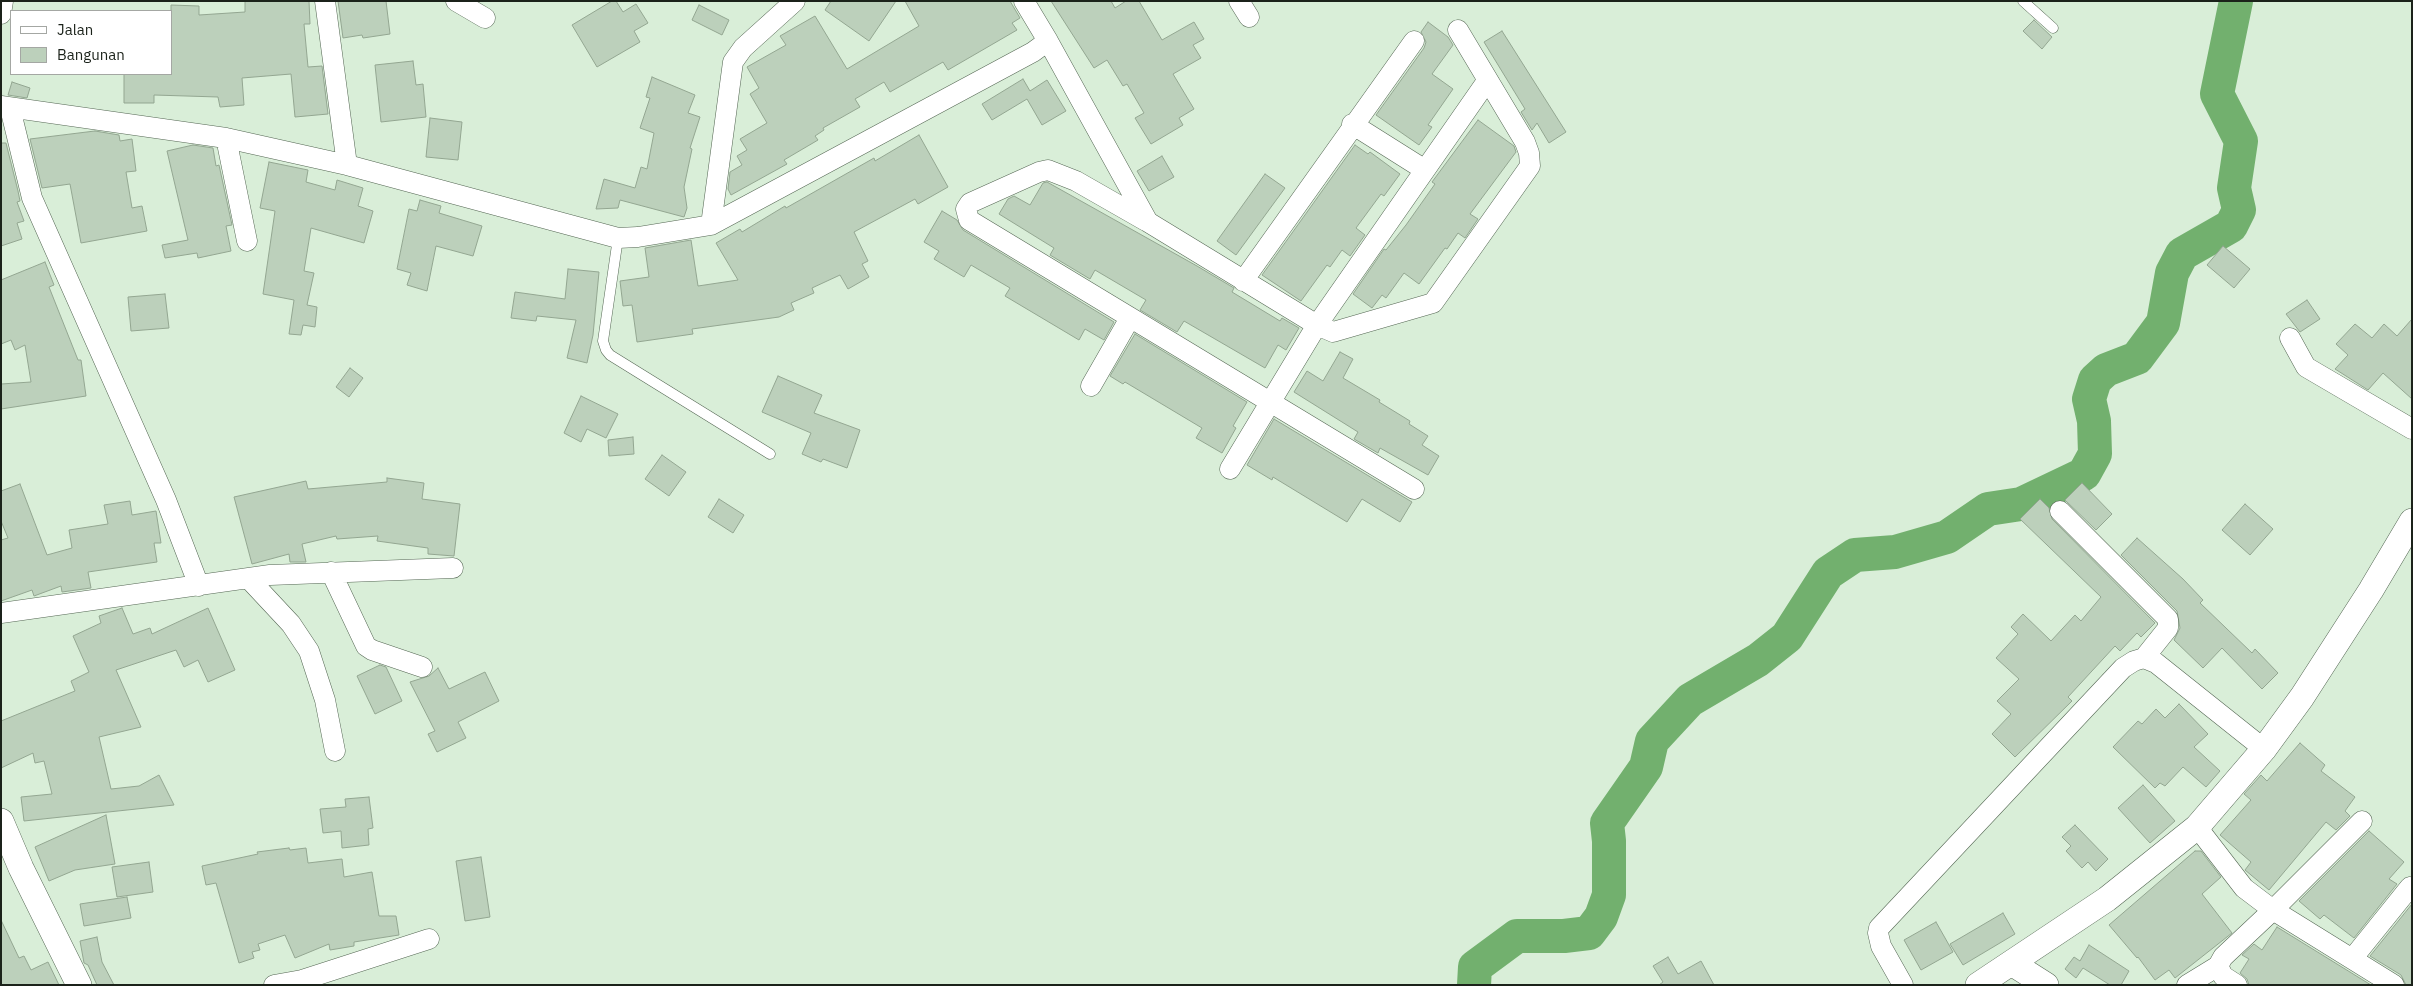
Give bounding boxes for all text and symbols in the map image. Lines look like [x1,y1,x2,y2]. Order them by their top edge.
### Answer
legend [10,10,172,75]
text: Jalan [57,20,93,39]
text: Bangunan [57,45,125,64]

